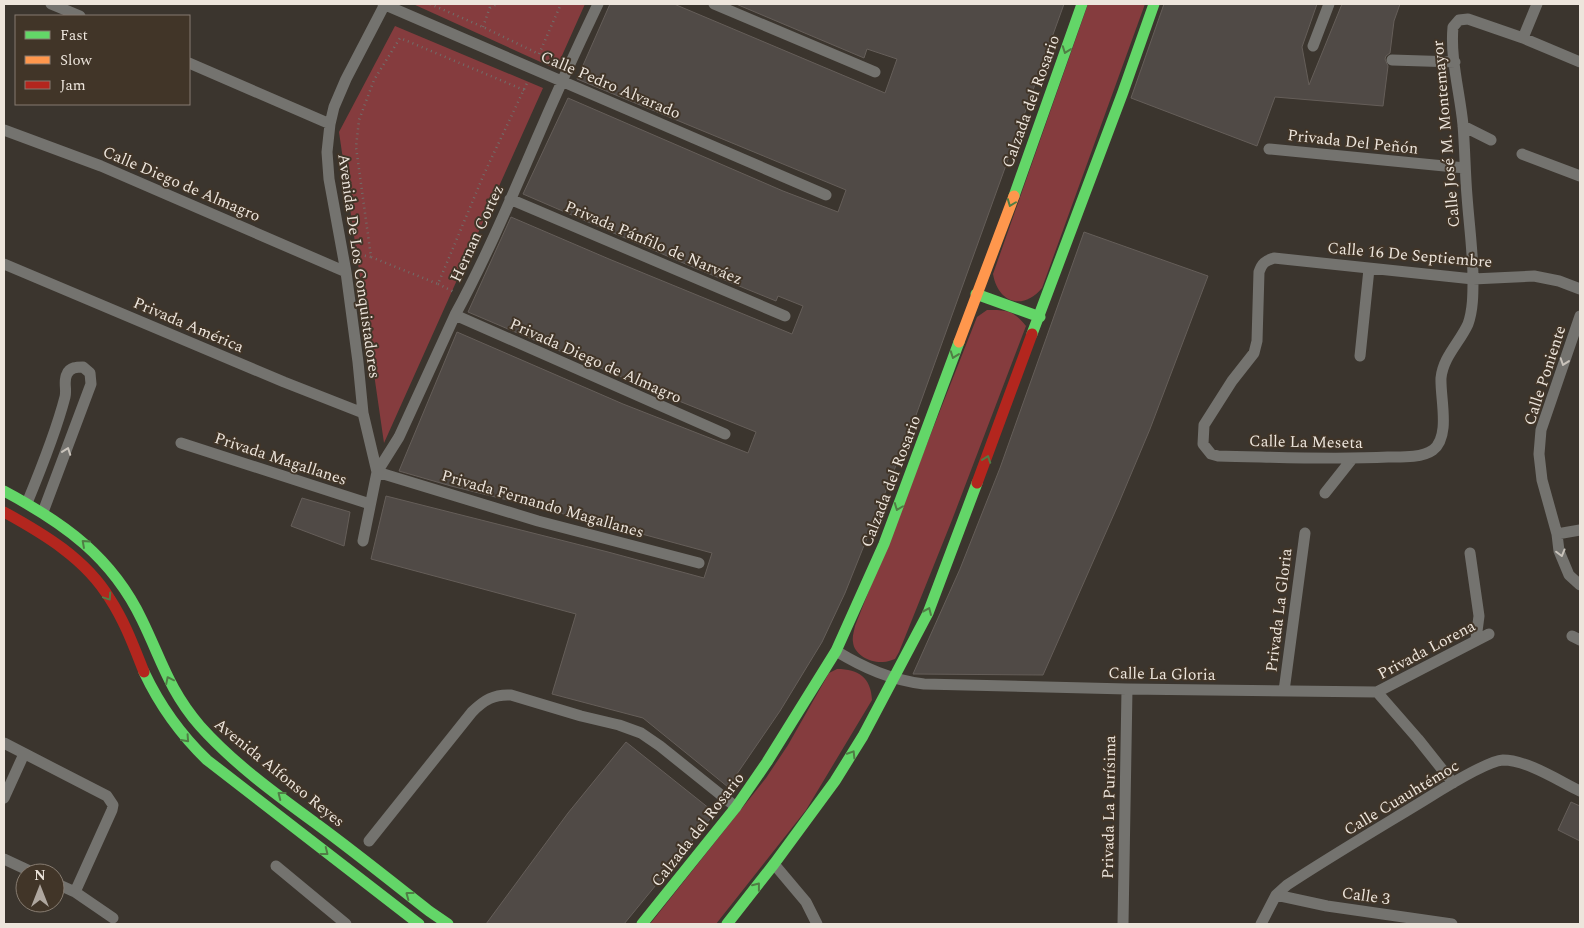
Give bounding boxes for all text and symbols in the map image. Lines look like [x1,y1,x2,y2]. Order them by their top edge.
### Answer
legend [15,15,190,105]
text: Fast [60,24,88,47]
street label: Calzada del Rosario [996,32,1066,171]
street label: Calle José M. Montemayor [1426,39,1466,229]
street label: Calle Pedro Alvarado [537,45,684,125]
one-way arrow [1062,45,1072,53]
text: Slow [60,49,92,72]
text: Jam [60,74,86,97]
street label: Privada Del Peñón [1286,123,1420,161]
street label: Calle Diego de Almagro [99,140,264,228]
street label: Avenida De Los Conquistadores [331,152,387,380]
street label: Hernan Cortez [444,181,510,286]
street label: Privada Pánfilo de Narváez [561,195,746,291]
one-way arrow [1007,198,1017,206]
street label: Calle 16 De Septiembre [1326,236,1493,274]
street label: Privada América [130,291,248,359]
street label: Privada Diego de Almagro [506,312,686,410]
street label: Calle Poniente [1518,322,1572,428]
one-way arrow [950,350,960,359]
one-way arrow [1560,357,1570,366]
street label: Calzada del Rosario [855,412,927,551]
street label: Privada Magallanes [211,426,350,492]
street label: Calle La Meseta [1249,429,1363,455]
one-way arrow [61,447,71,456]
one-way arrow [981,455,991,464]
street label: Privada Fernando Magallanes [439,464,647,544]
one-way arrow [894,503,904,511]
one-way arrow [81,540,90,549]
street label: Privada La Gloria [1259,547,1299,673]
one-way arrow [1555,548,1565,556]
one-way arrow [102,591,111,601]
one-way arrow [922,607,933,616]
street label: Privada Lorena [1373,614,1480,686]
street label: Calle La Gloria [1108,661,1216,687]
one-way arrow [166,676,176,685]
street label: Avenida Alfonso Reyes [209,712,350,833]
one-way arrow [180,733,189,742]
street label: Privada La Purísima [1096,735,1122,879]
one-way arrow [845,750,855,759]
street label: Calle Cuauhtémoc [1339,754,1464,842]
street label: Calzada del Rosario [645,767,750,892]
one-way arrow [277,792,286,801]
one-way arrow [319,847,328,855]
north arrow [15,863,65,913]
text: N [34,865,46,886]
street label: Calle 3 [1340,881,1392,911]
one-way arrow [751,882,760,892]
one-way arrow [406,893,415,901]

